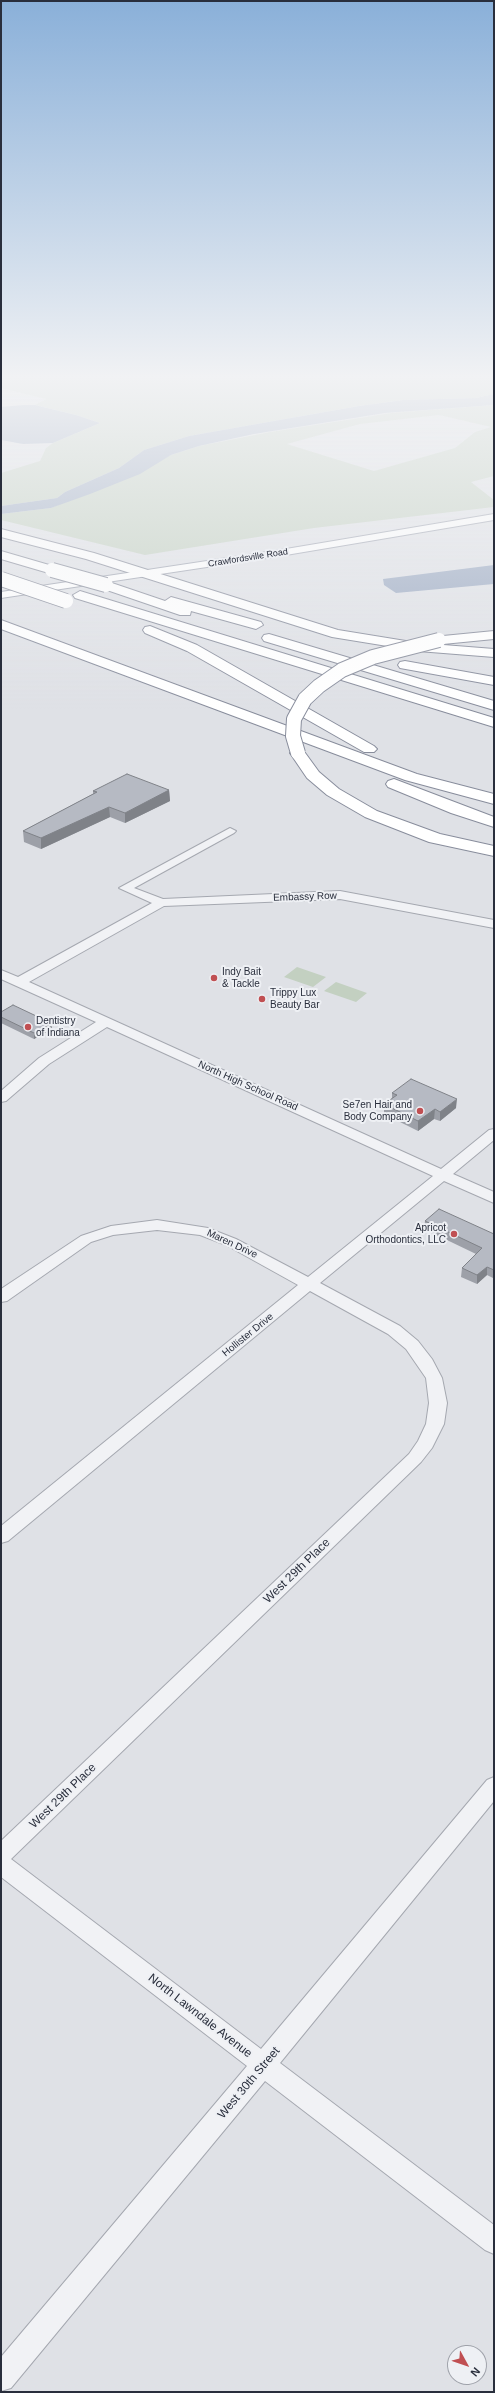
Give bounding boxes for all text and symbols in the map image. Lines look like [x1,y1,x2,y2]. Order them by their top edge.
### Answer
street label: Crawfordsville Road [207,546,289,570]
street label: Embassy Row [273,890,337,904]
place label: Indy Bait & Tackle [222,966,261,990]
marker: Indy Bait & Tackle [209,973,219,983]
place label: Trippy Lux Beauty Bar [270,987,319,1010]
marker: Trippy Lux Beauty Bar [257,994,267,1004]
place label: Dentistry of Indiana [36,1015,80,1038]
marker: Dentistry of Indiana [23,1022,33,1032]
street label: North High School Road [196,1059,300,1113]
place label: Se7en Hair and Body Company [343,1099,412,1122]
marker: Se7en Hair and Body Company [415,1106,425,1116]
place label: Apricot Orthodontics, LLC [365,1222,446,1246]
street label: Maren Drive [205,1227,259,1261]
marker: Apricot Orthodontics, LLC [449,1229,459,1239]
street label: Hollister Drive [220,1311,276,1359]
street label: West 29th Place [261,1536,333,1606]
street label: West 29th Place [27,1761,99,1831]
street label: North Lawndale Avenue [145,1971,255,2061]
street label: West 30th Street [215,2044,283,2122]
north arrow [447,2345,487,2385]
text: N [468,2365,483,2379]

